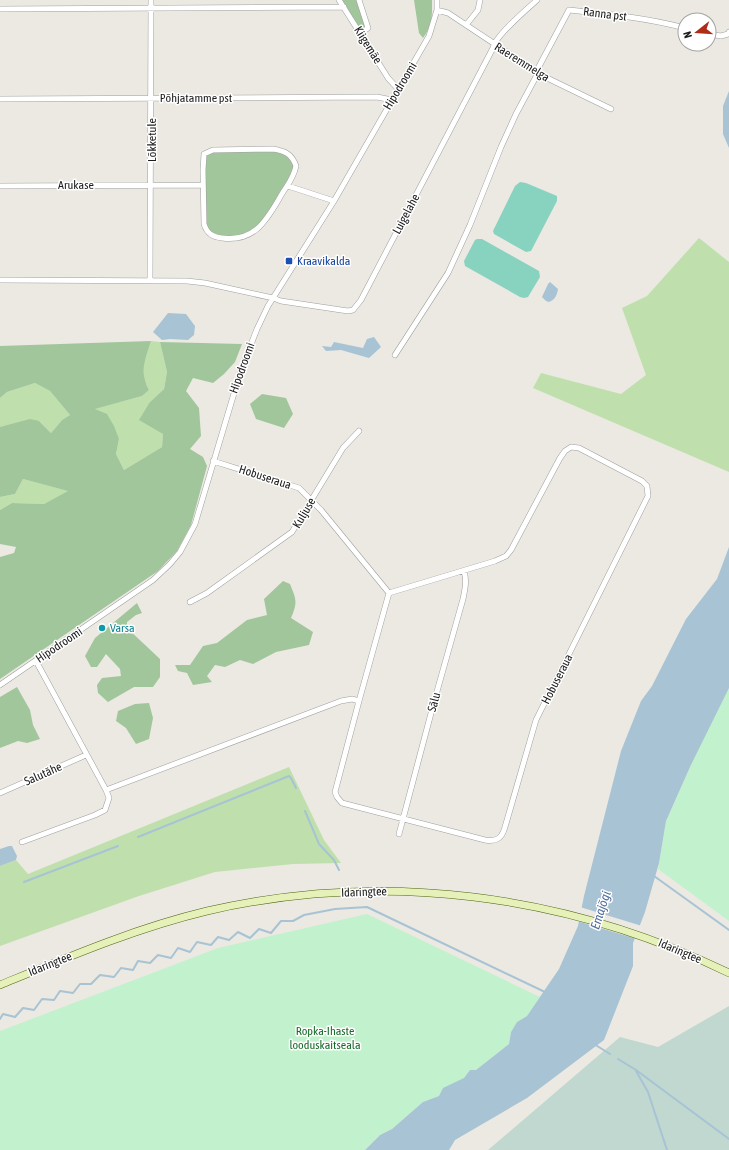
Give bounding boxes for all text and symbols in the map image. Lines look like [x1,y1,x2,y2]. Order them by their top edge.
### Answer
street label: Ranna pst [582,4,628,24]
north arrow [677,12,717,52]
street label: Kiigemäe [351,24,385,66]
text: N [681,30,694,40]
street label: Raeremmelga [492,40,552,84]
street label: Hipodroomi [380,60,420,112]
street label: Põhjatamme pst [160,91,233,105]
street label: Lõkketule [145,118,159,162]
street label: Arukase [58,178,94,192]
street label: Luigelahe [390,191,422,237]
place label: Kraavikalda [297,254,350,268]
marker: Kraavikalda [284,256,294,266]
street label: Hipodroomi [226,341,258,395]
street label: Hobuseraua [237,462,293,492]
street label: Kuljuse [290,495,318,531]
place label: Varsa [110,621,134,635]
marker: Varsa [97,623,107,633]
street label: Hipodroomi [33,624,85,666]
street label: Hobuseraua [538,652,576,706]
street label: Sälu [425,691,443,713]
street label: Salutähe [22,759,64,789]
street label: Idaringtee [341,884,387,900]
water label: Emajõgi [587,889,614,931]
street label: Idaringtee [656,936,704,966]
street label: Idaringtee [26,949,74,979]
park label: Ropka-Ihaste looduskaitseala [289,1024,361,1052]

